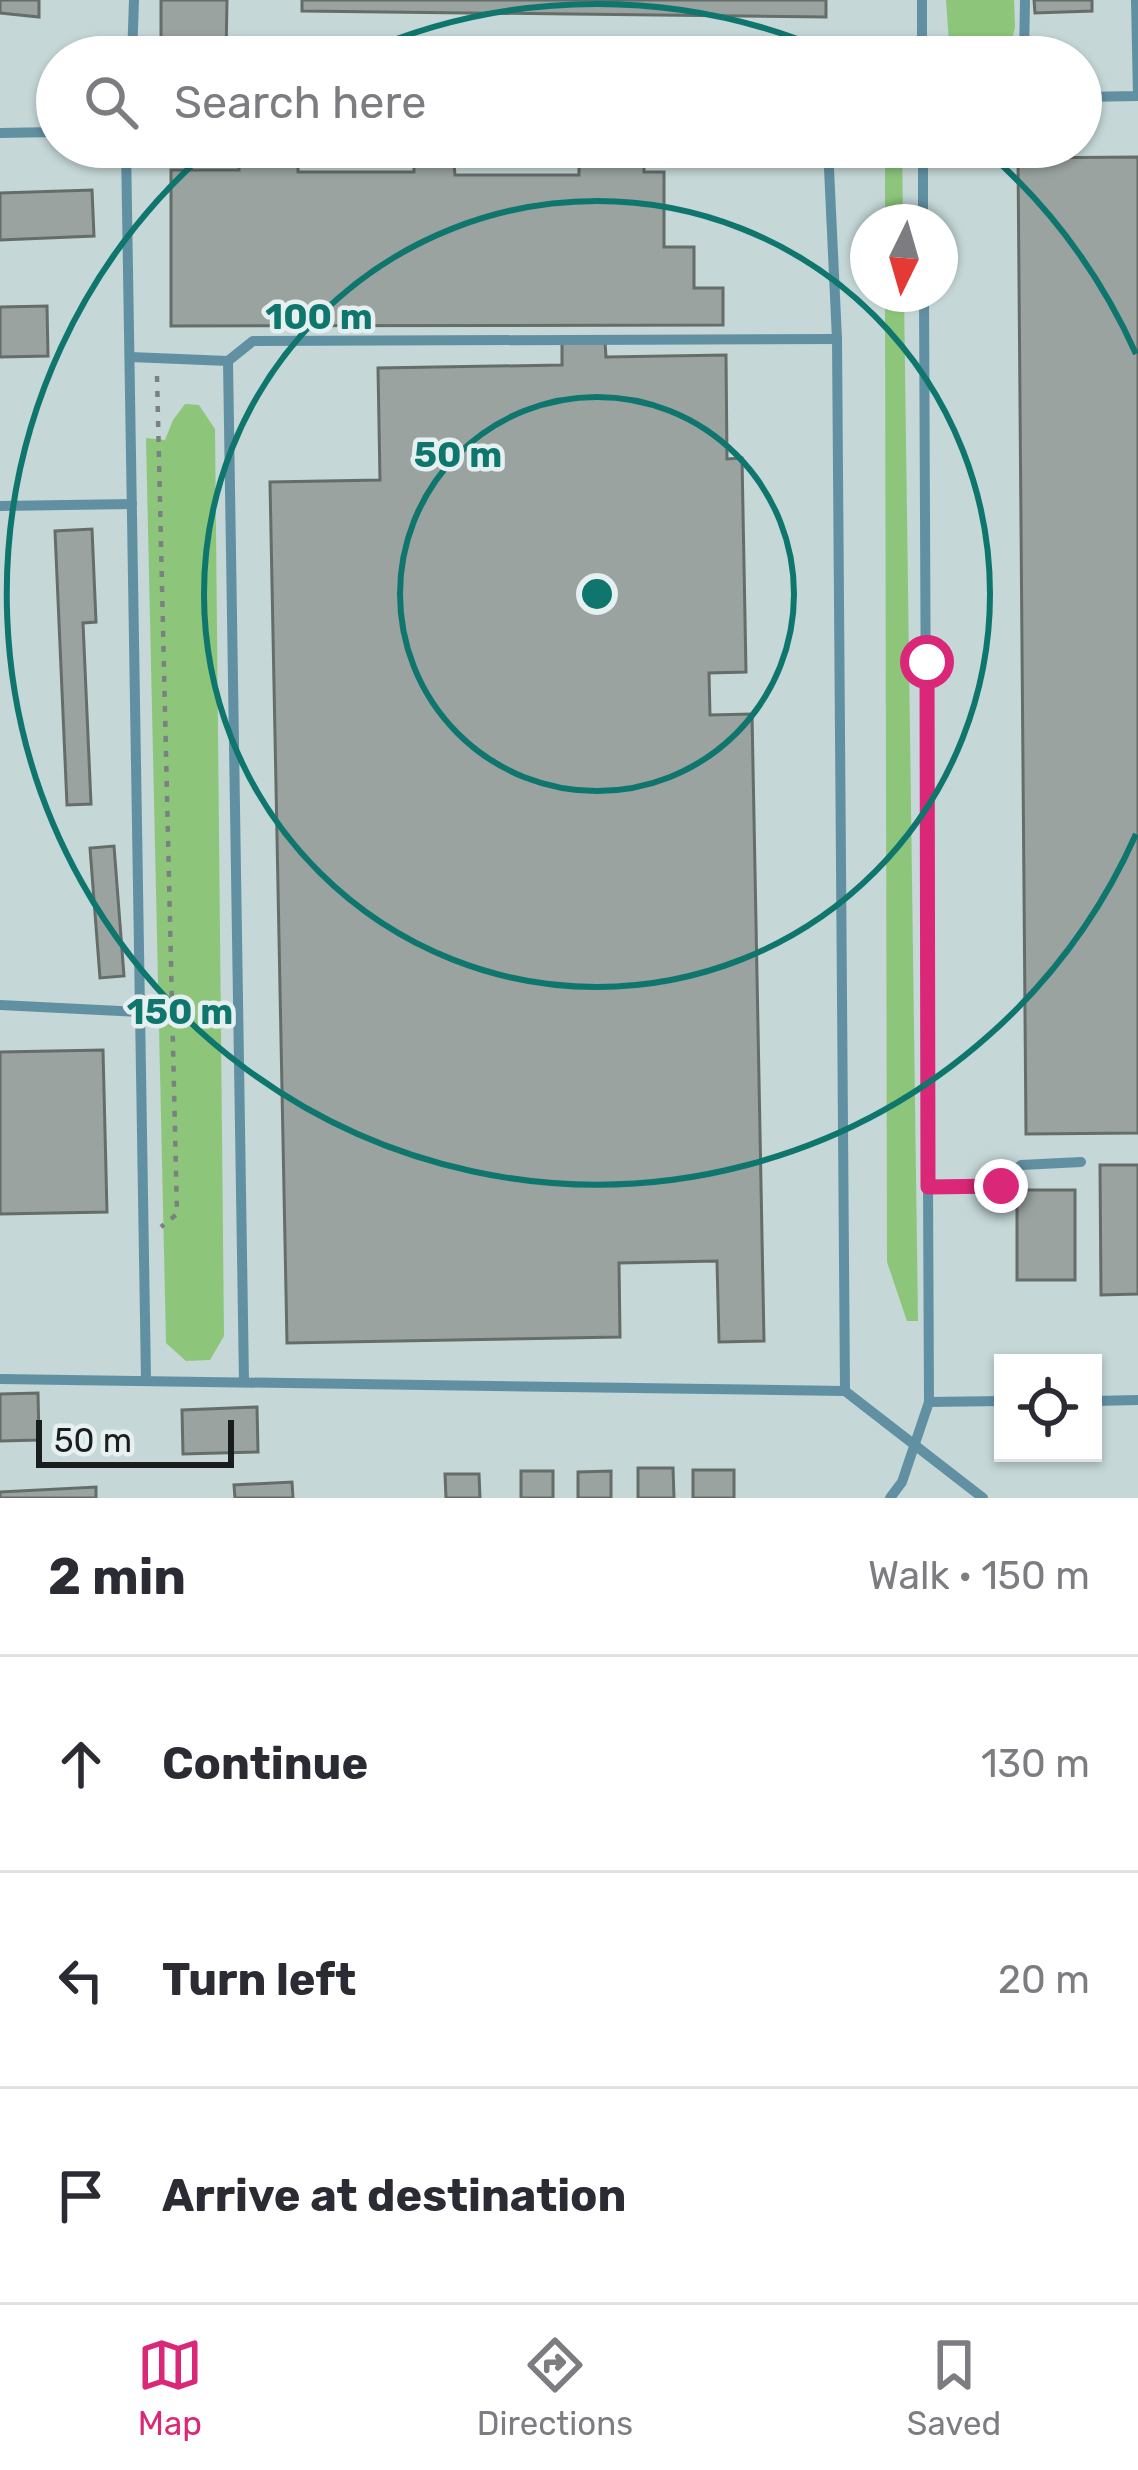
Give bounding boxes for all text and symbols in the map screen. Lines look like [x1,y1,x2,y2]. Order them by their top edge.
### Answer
search box [36,36,1102,168]
icon: search [78,69,144,135]
text: Search here [174,76,426,129]
north arrow [850,204,958,312]
text: 100 m [265,295,373,338]
text: 50 m [414,433,502,476]
centre of rings [576,573,618,615]
route start [900,635,954,689]
text: 150 m [127,990,233,1033]
route end [974,1159,1028,1213]
map controls [994,1354,1102,1462]
button: locate [994,1354,1102,1462]
scale bar [36,1414,234,1467]
text: 50 m [54,1421,132,1460]
text: 2 min [48,1546,186,1607]
text: Walk · 150 m [868,1553,1090,1599]
icon: ahead [48,1731,114,1797]
text: Continue [162,1737,368,1790]
text: 130 m [981,1741,1090,1787]
icon: left [48,1947,114,2013]
text: Turn left [162,1953,356,2006]
text: 20 m [998,1957,1090,2003]
icon: arrive [48,2163,114,2229]
text: Arrive at destination [162,2169,627,2222]
tab: Map [137,2332,203,2443]
tab: Directions [477,2332,633,2443]
tab: Saved [907,2332,1001,2443]

